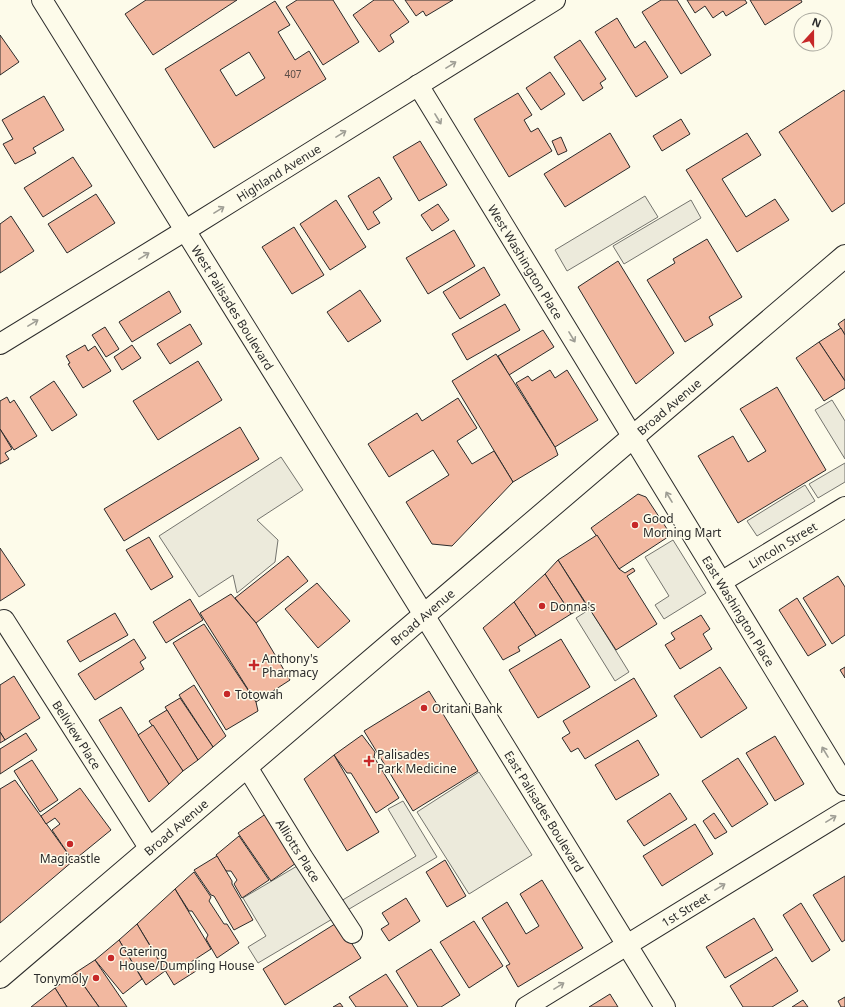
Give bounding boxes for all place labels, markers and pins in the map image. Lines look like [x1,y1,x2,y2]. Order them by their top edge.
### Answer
place label: Good Morning Mart [643,510,722,541]
marker: Good Morning Mart [630,520,640,530]
place label: Donna's [550,598,596,615]
marker: Donna's [537,601,547,611]
place label: Anthony's Pharmacy [262,650,319,681]
marker: Anthony's Pharmacy [249,660,259,670]
place label: Totowah [235,686,283,703]
marker: Totowah [222,689,232,699]
place label: Oritani Bank [432,700,503,717]
marker: Oritani Bank [419,703,429,713]
place label: Palisades Park Medicine [377,746,457,777]
marker: Palisades Park Medicine [364,756,374,766]
marker: Magicastle [65,839,75,849]
place label: Magicastle [40,850,100,867]
place label: Catering House/Dumpling House [119,943,255,974]
marker: Catering House/Dumpling House [106,953,116,963]
place label: Tonymoly [34,970,89,987]
marker: Tonymoly [91,973,101,983]

